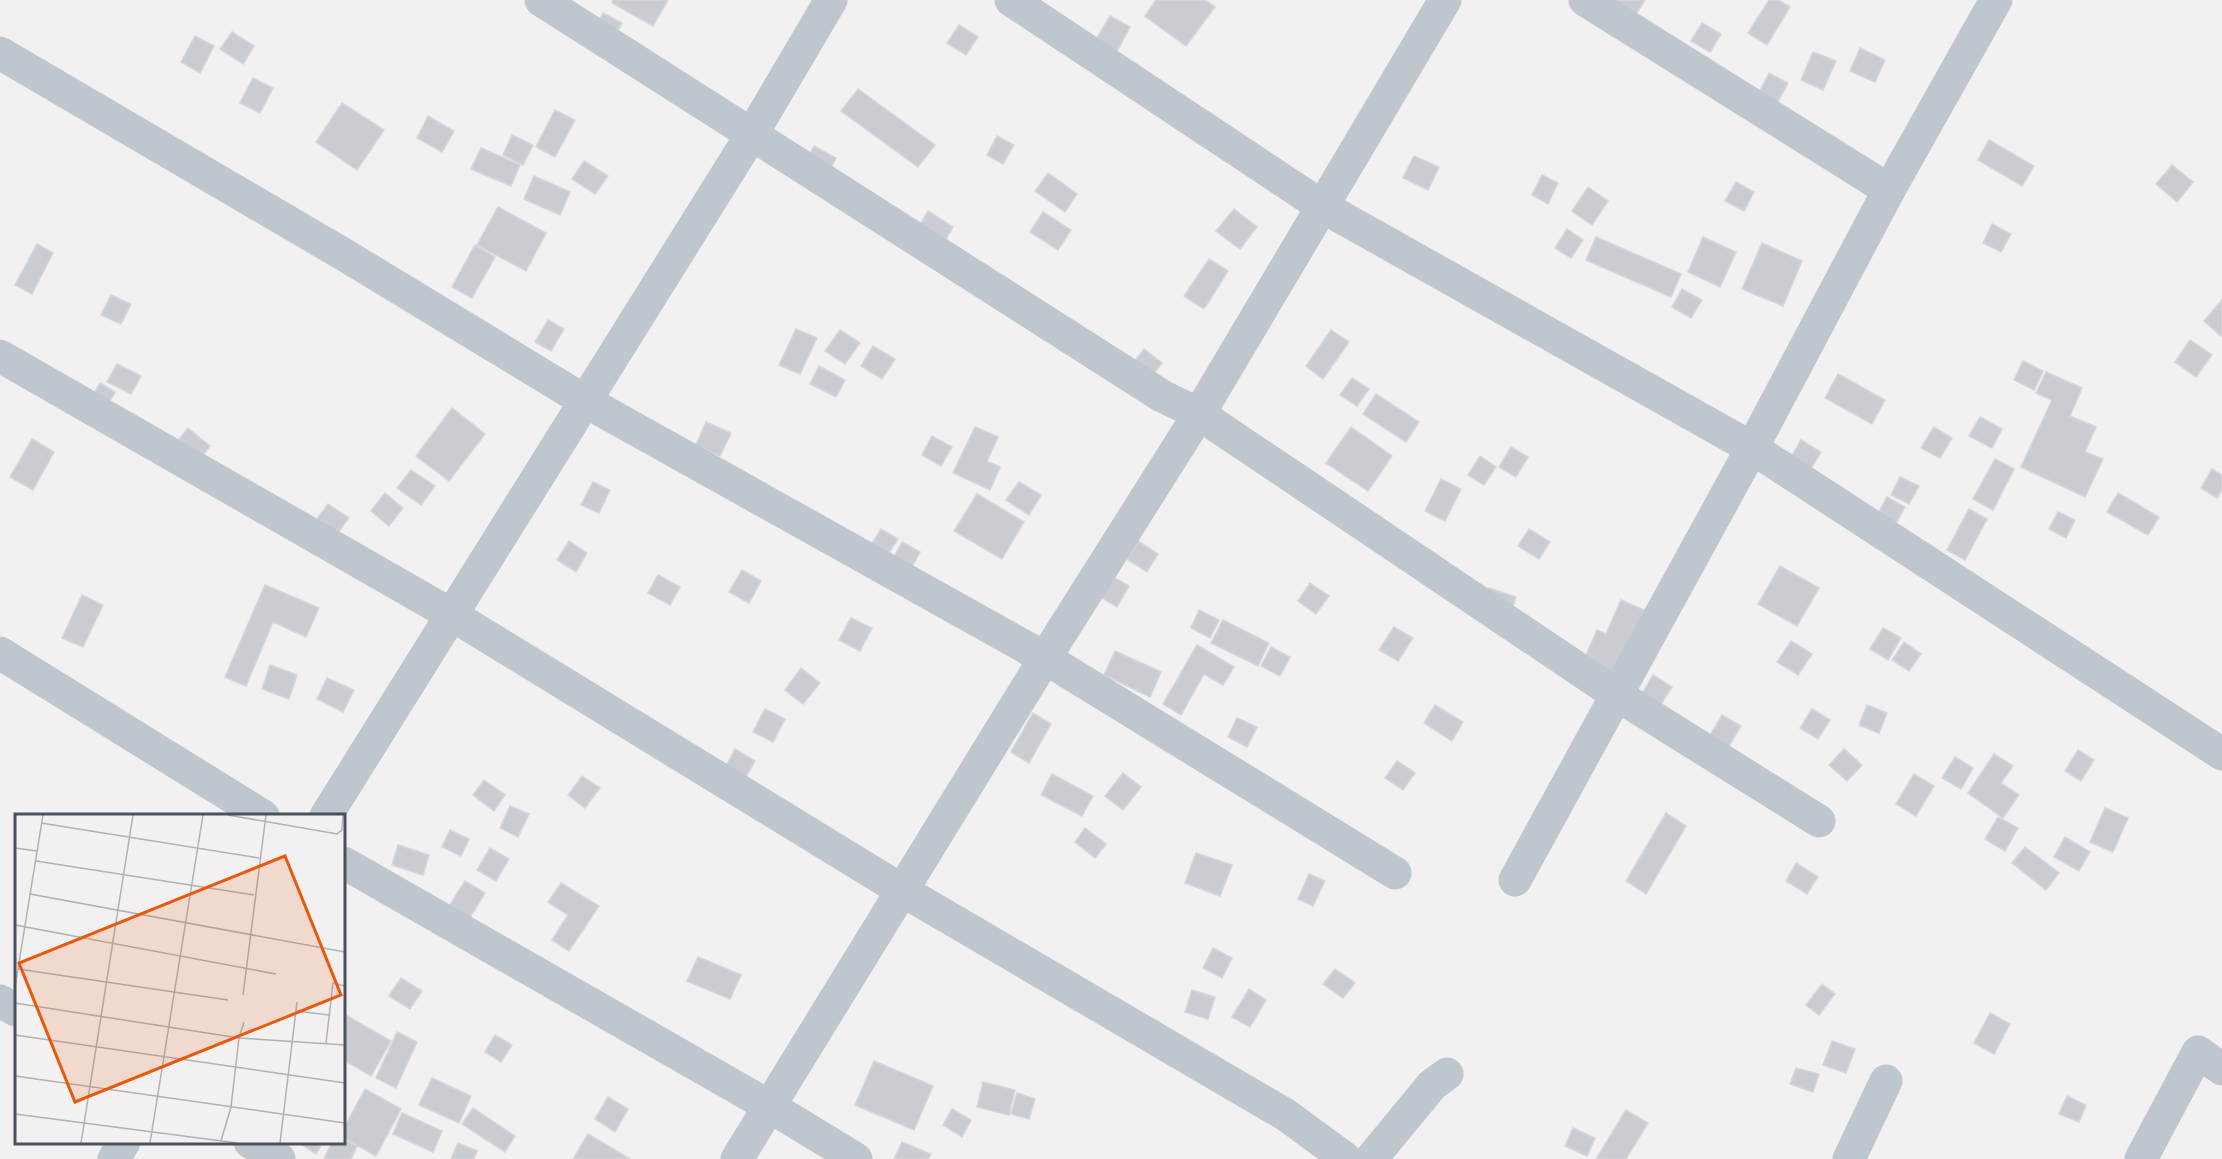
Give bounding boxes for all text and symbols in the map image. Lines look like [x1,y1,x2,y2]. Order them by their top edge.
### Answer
inset map [15,814,345,1144]

